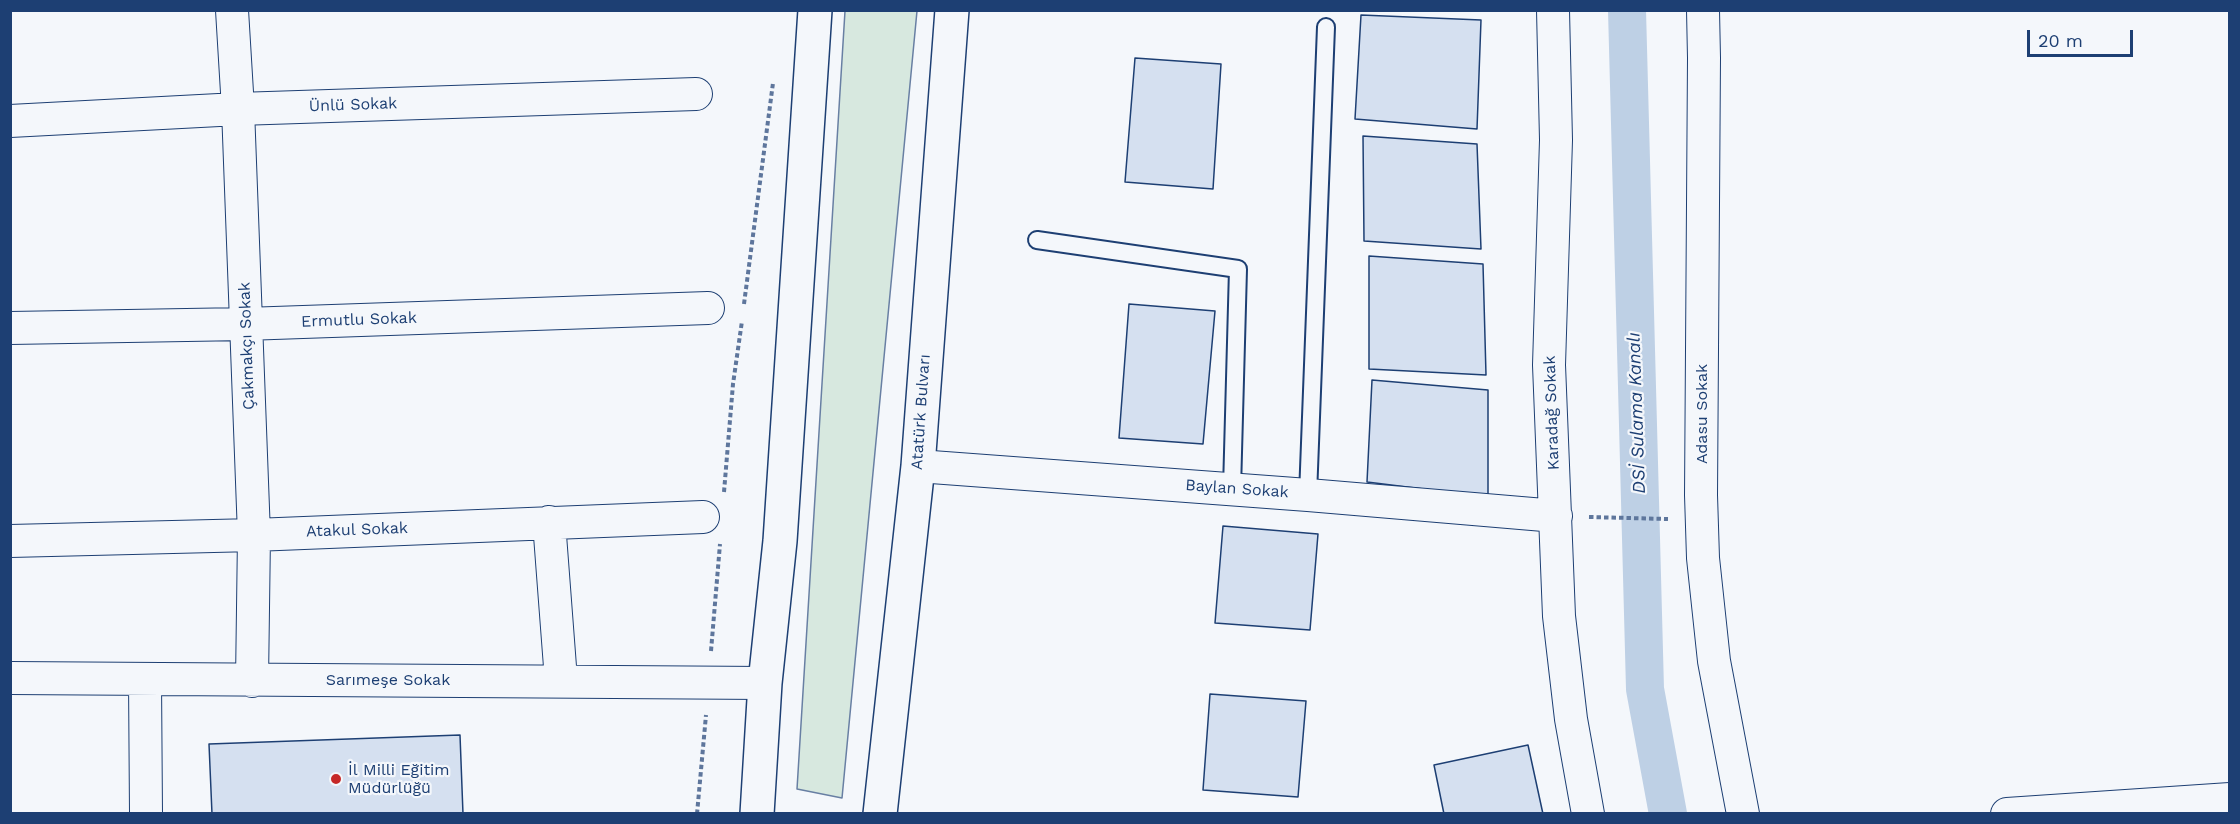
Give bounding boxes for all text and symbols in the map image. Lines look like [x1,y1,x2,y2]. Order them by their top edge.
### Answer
scale bar [2030,18,2136,56]
text: 20 m [2038,30,2083,51]
street label: Ünlü Sokak [309,94,397,116]
street label: Çakmakçı Sokak [235,282,259,410]
street label: Ermutlu Sokak [301,308,417,332]
water label: DSİ Sulama Kanalı [1623,332,1651,494]
street label: Atatürk Bulvarı [907,354,935,470]
street label: Karadağ Sokak [1540,355,1564,471]
street label: Adasu Sokak [1692,364,1712,464]
street label: Baylan Sokak [1185,476,1289,502]
street label: Atakul Sokak [306,519,408,541]
street label: Sarımeşe Sokak [326,670,450,690]
place label: İl Milli Eğitim Müdürlüğü [348,760,450,798]
marker: İl Milli Eğitim Müdürlüğü [329,772,343,786]

